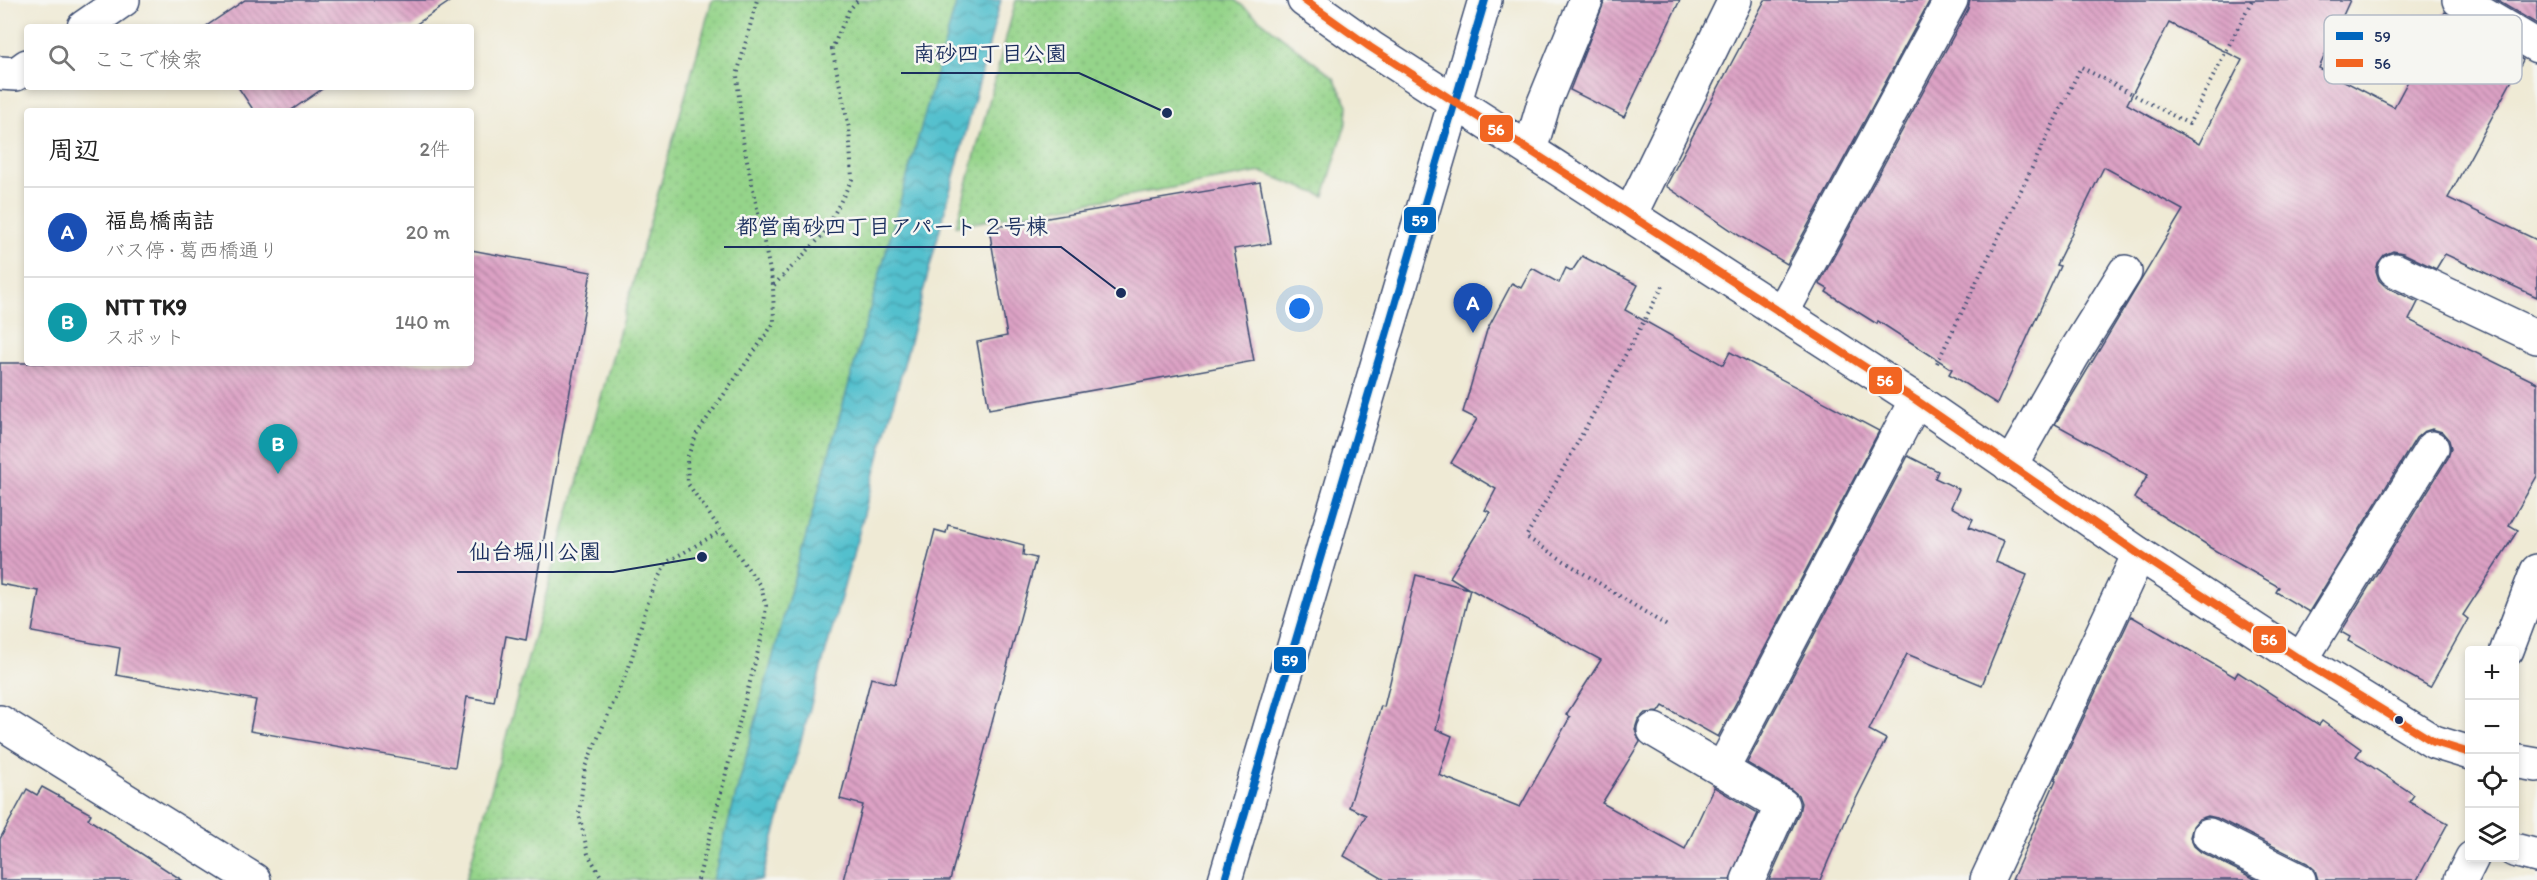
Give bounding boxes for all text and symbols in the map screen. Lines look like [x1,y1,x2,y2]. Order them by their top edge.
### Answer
legend [2324,15,2522,84]
search box [24,24,474,90]
text: 59 [2374,27,2391,46]
callout: 南砂四丁目公園 [901,33,1079,73]
text: 南砂四丁目公園 [913,40,1067,67]
icon: search [45,41,78,74]
text: ここで検索 [93,46,203,73]
text: 56 [2374,54,2391,73]
line badge: 56 [1479,114,1514,143]
text: 56 [1488,120,1505,139]
text: 周辺 [48,134,100,166]
text: 2件 [419,137,450,161]
line badge: 59 [1403,206,1437,234]
text: 福島橋南詰 [105,207,215,234]
callout: 都営南砂四丁目アパート ２号棟 [724,207,1061,247]
text: 59 [1412,211,1428,230]
text: 都営南砂四丁目アパート ２号棟 [736,213,1048,240]
text: A [61,220,74,244]
text: 20 m [406,220,450,244]
text: バス停 · 葛西橋通り [105,238,279,262]
pin: A [1454,284,1492,333]
text: NTT TK9 [105,294,187,321]
your location [1285,294,1314,323]
text: B [61,310,74,334]
text: 140 m [395,310,450,334]
text: スポット [105,325,185,349]
line badge: 56 [1868,366,1903,395]
text: 56 [1877,371,1894,390]
pin: B [258,424,298,474]
callout: 仙台堀川公園 [457,532,613,572]
text: 仙台堀川公園 [469,538,601,565]
line badge: 56 [2252,625,2287,654]
text: 56 [2261,630,2278,649]
line badge: 59 [1273,646,1307,674]
map controls [2465,646,2519,862]
button: + [2465,646,2519,700]
text: 59 [1282,651,1298,670]
button: − [2465,700,2519,754]
unlabelled marker [2393,714,2405,726]
button: locate [2465,754,2519,808]
button: layers [2465,808,2519,862]

